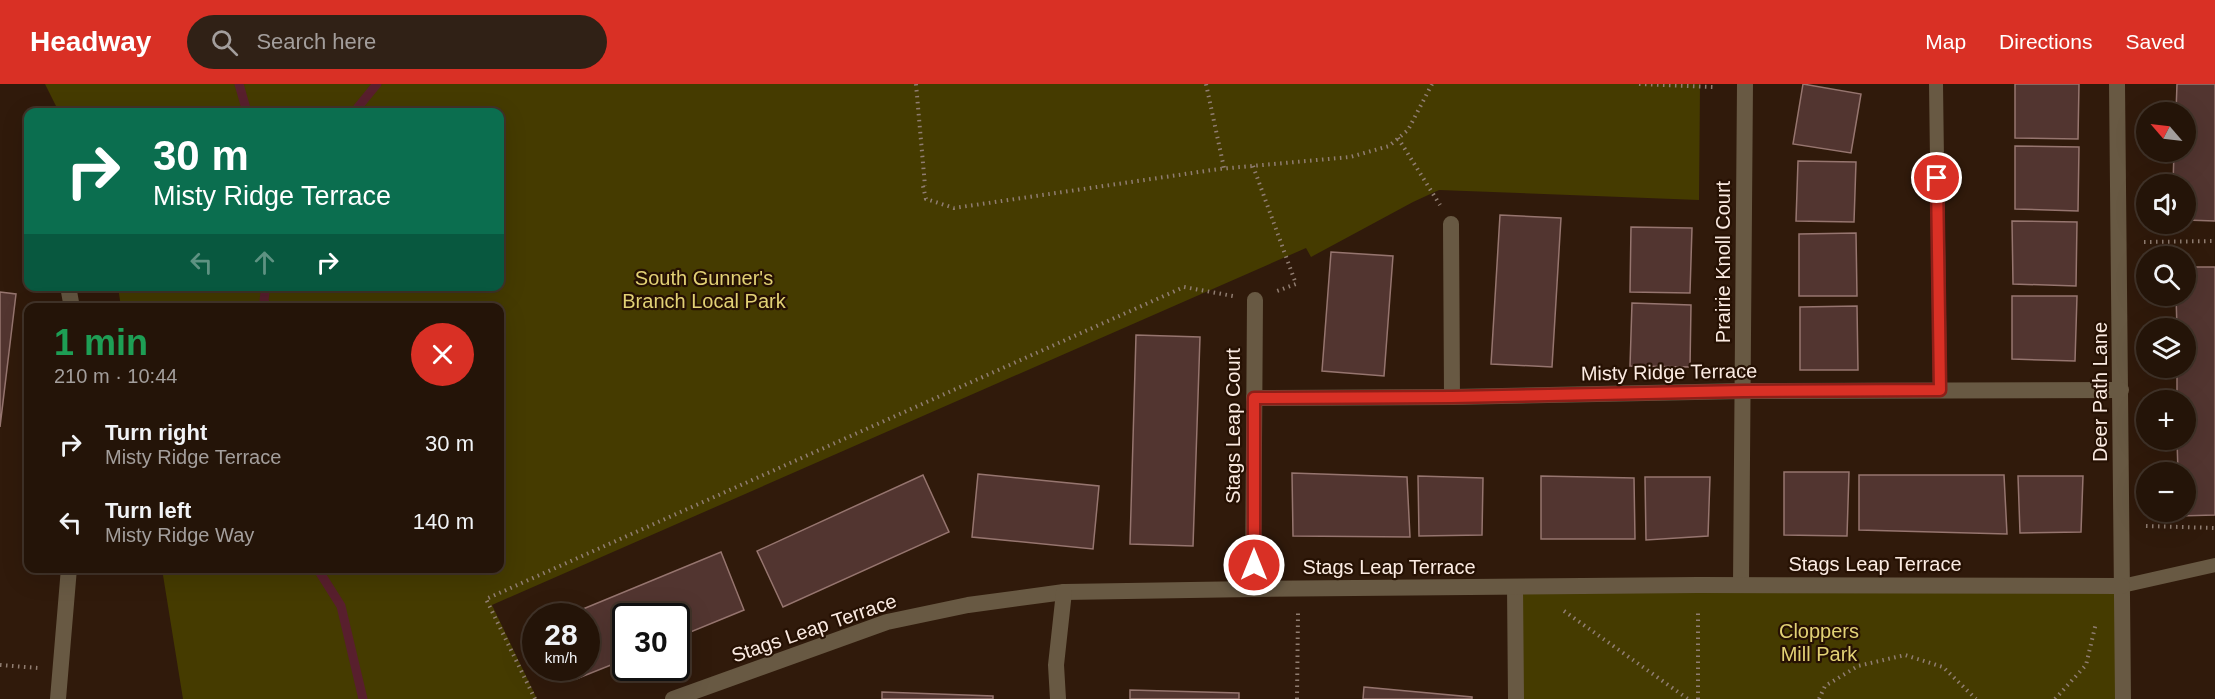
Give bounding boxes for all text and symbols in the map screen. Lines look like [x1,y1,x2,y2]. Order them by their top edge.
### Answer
search box [187,15,607,69]
text: Headway [30,26,151,57]
icon: search [208,26,241,59]
text: Search here [256,29,376,54]
text: Map [1925,30,1966,53]
text: Directions [1999,30,2092,53]
text: Saved [2125,30,2185,53]
north arrow [2136,102,2196,162]
map controls [2136,102,2196,522]
icon: right [54,132,132,210]
text: 30 m [153,132,249,179]
pin [1911,152,1962,203]
icon: arrive [1920,161,1953,194]
button: sound [2136,174,2196,234]
street label: Prairie Knoll Court [1712,180,1734,343]
text: Misty Ridge Terrace [153,181,391,211]
icon: left [185,246,218,279]
icon: ahead [248,246,281,279]
icon: right [311,246,344,279]
button: search [2136,246,2196,306]
park label: South Gunner's Branch Local Park [622,267,787,312]
button: layers [2136,318,2196,378]
text: 1 min [54,322,148,363]
street label: Deer Path Lane [2089,322,2111,462]
button: close [411,323,474,386]
street label: Stags Leap Court [1222,348,1244,504]
street label: Misty Ridge Terrace [1581,359,1757,385]
text: 210 m · 10:44 [54,365,177,387]
button: + [2136,390,2196,450]
text: Turn right [105,420,207,445]
icon: right [54,428,87,461]
text: 30 m [425,431,474,456]
text: Misty Ridge Terrace [105,446,281,468]
button: − [2136,462,2196,522]
text: Turn left [105,498,191,523]
icon: left [54,506,87,539]
text: 140 m [413,509,474,534]
text: Misty Ridge Way [105,524,254,546]
position arrow [1222,533,1286,597]
street label: Stags Leap Terrace [1788,553,1962,575]
street label: Stags Leap Terrace [1302,556,1476,578]
street label: Stags Leap Terrace [729,589,899,667]
speed limit sign: 30 [612,603,690,681]
text: 28 [544,618,578,651]
park label: Cloppers Mill Park [1779,620,1859,665]
text: km/h [545,649,577,666]

